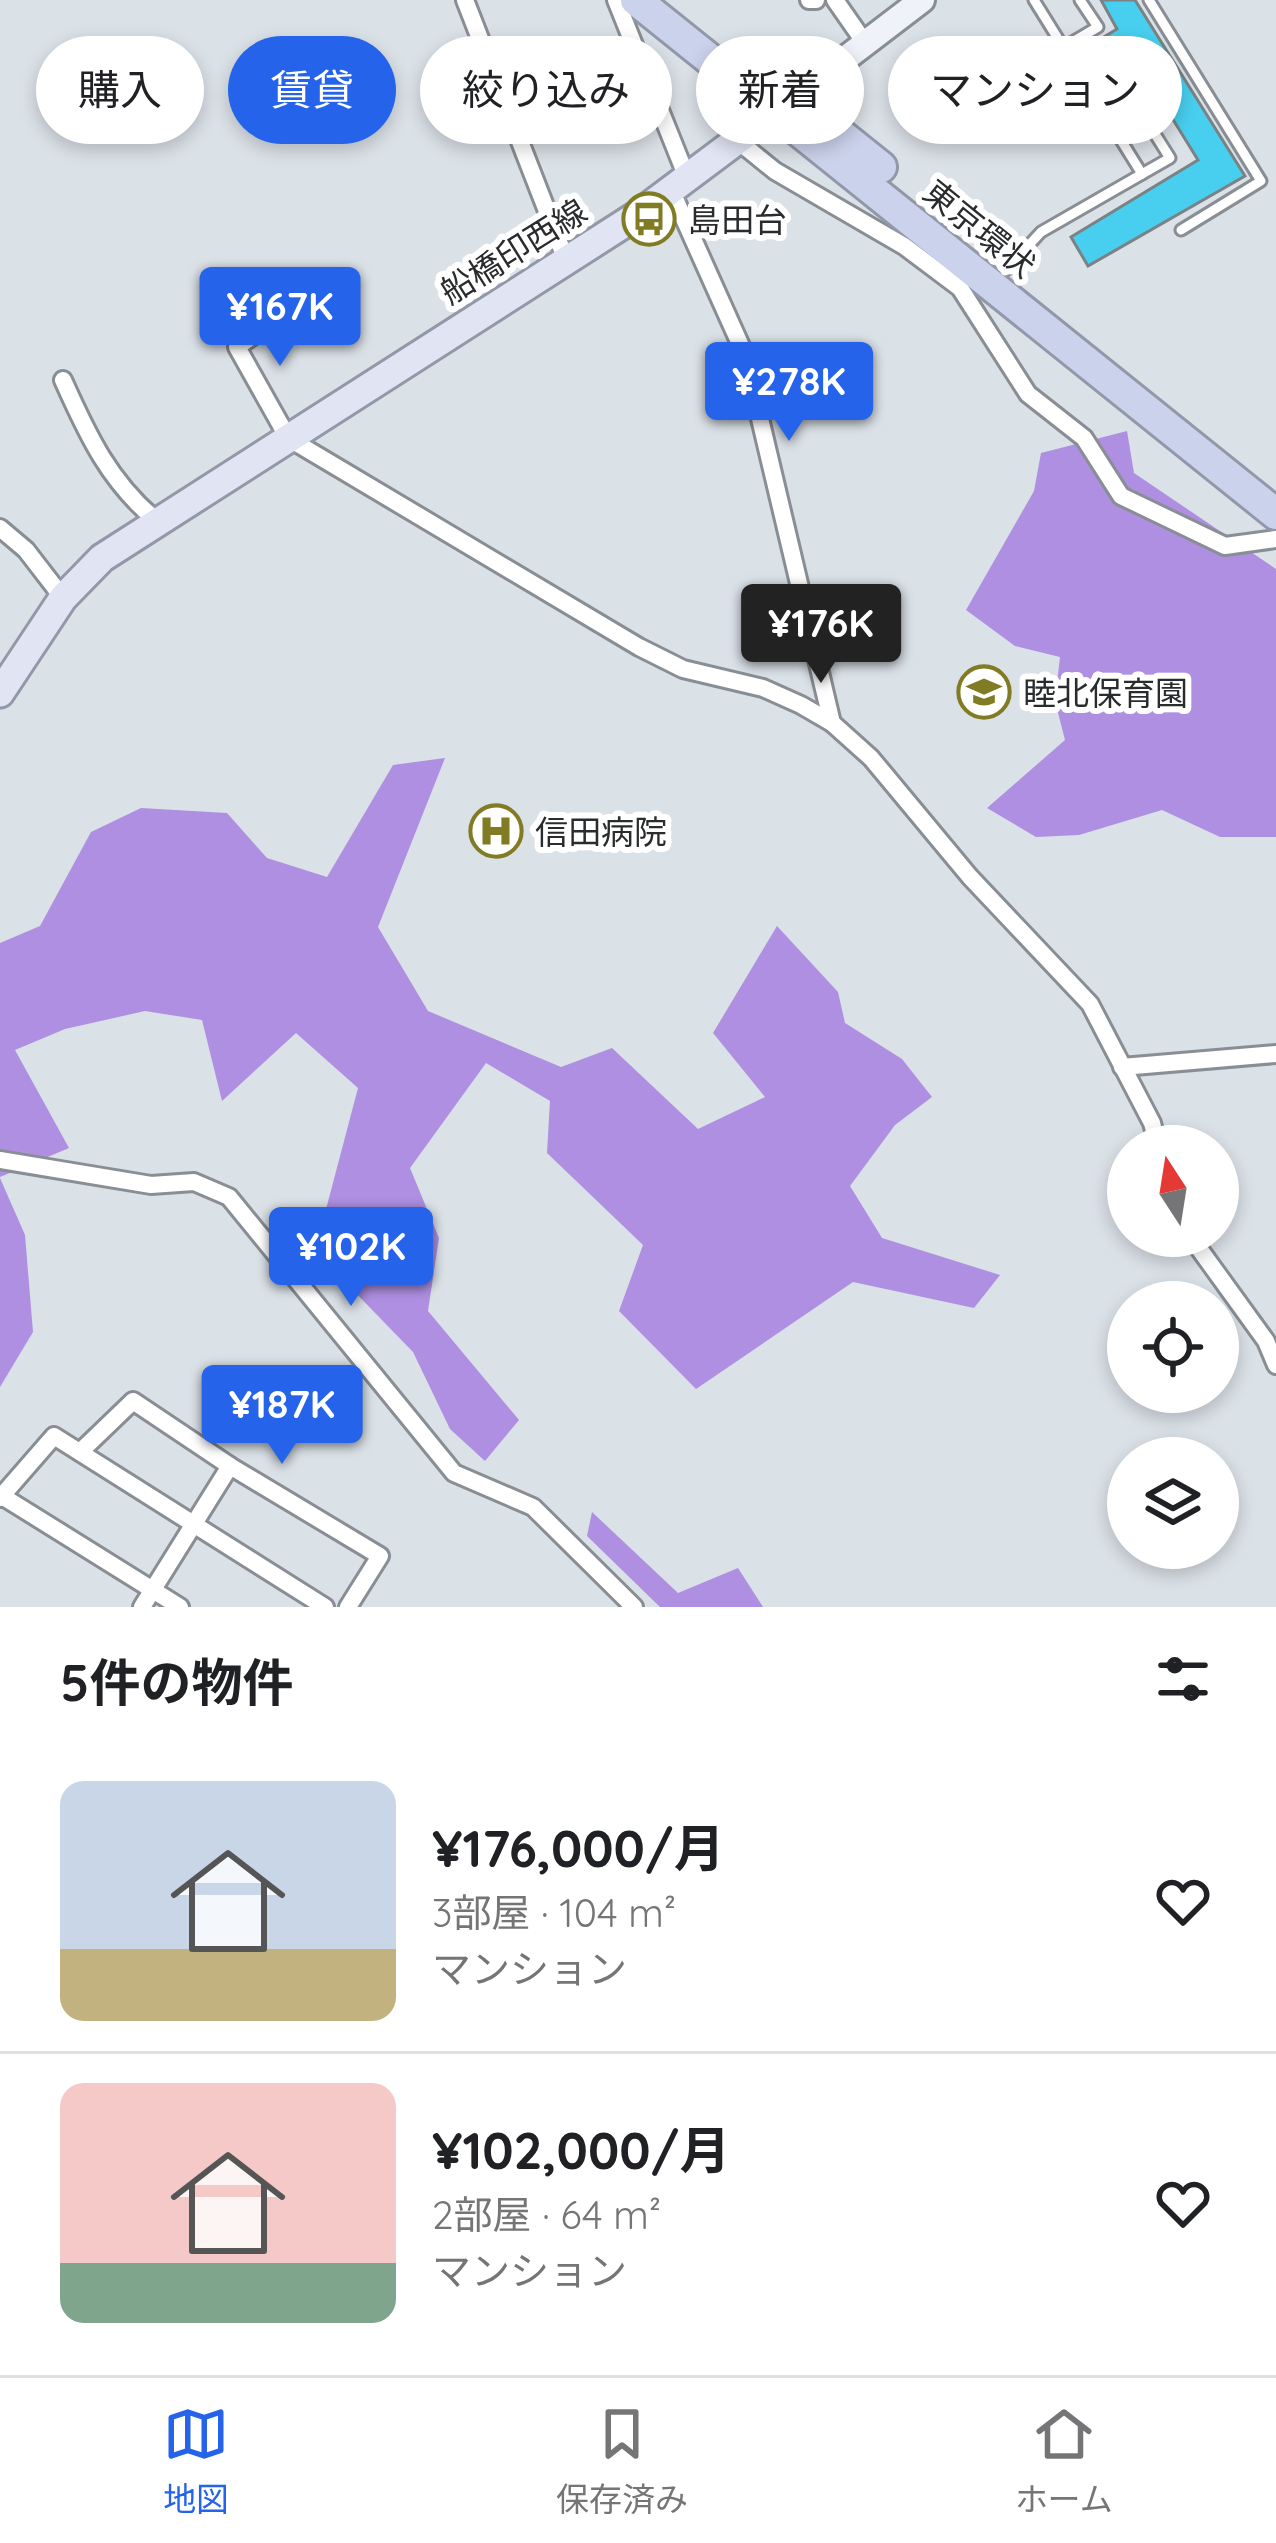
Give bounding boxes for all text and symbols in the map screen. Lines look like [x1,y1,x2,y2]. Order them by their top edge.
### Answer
chip: 購入 [36,36,204,144]
chip: 賃貸 [228,36,396,144]
chip: 絞り込み [420,36,672,144]
chip: 新着 [696,36,864,144]
chip: マンション [888,36,1182,144]
street label: 東京環状 [916,171,1044,285]
street label: 船橋印西線 [432,190,594,312]
bus stop icon: 島田台 [621,191,677,247]
place label: 島田台 [688,199,787,240]
pin: ¥167K [196,267,364,369]
text: ¥167K [227,281,333,330]
pin: ¥278K [705,342,873,444]
text: ¥278K [732,356,846,405]
pin: ¥176K [737,584,905,686]
text: ¥176K [768,598,874,647]
school or university icon: 睦北保育園 [956,664,1012,720]
place label: 睦北保育園 [1023,672,1188,713]
hospital icon: 信田病院 [468,803,524,859]
place label: 信田病院 [535,811,667,852]
north arrow [1107,1125,1239,1257]
map controls [1107,1125,1239,1569]
pin: ¥102K [267,1207,435,1309]
text: ¥102K [296,1221,406,1270]
button: locate [1107,1281,1239,1413]
pin: ¥187K [198,1365,366,1467]
text: ¥187K [229,1379,335,1428]
button: layers [1107,1437,1239,1569]
icon: filters [1150,1646,1216,1712]
text: 5件の物件 [60,1650,293,1714]
text: ¥176,000/月 [432,1816,725,1880]
icon: home [156,1829,300,1973]
icon: heart [1150,1868,1216,1934]
text: 3部屋 · 104 m² [432,1888,676,1937]
text: マンション [432,1944,627,1993]
text: ¥102,000/月 [432,2118,731,2182]
icon: home [156,2131,300,2275]
icon: heart [1150,2170,1216,2236]
text: 2部屋 · 64 m² [432,2190,661,2239]
text: マンション [432,2246,627,2295]
tab: 地図 [163,2401,229,2521]
tab: 保存済み [556,2401,688,2521]
tab: ホーム [1015,2401,1113,2521]

